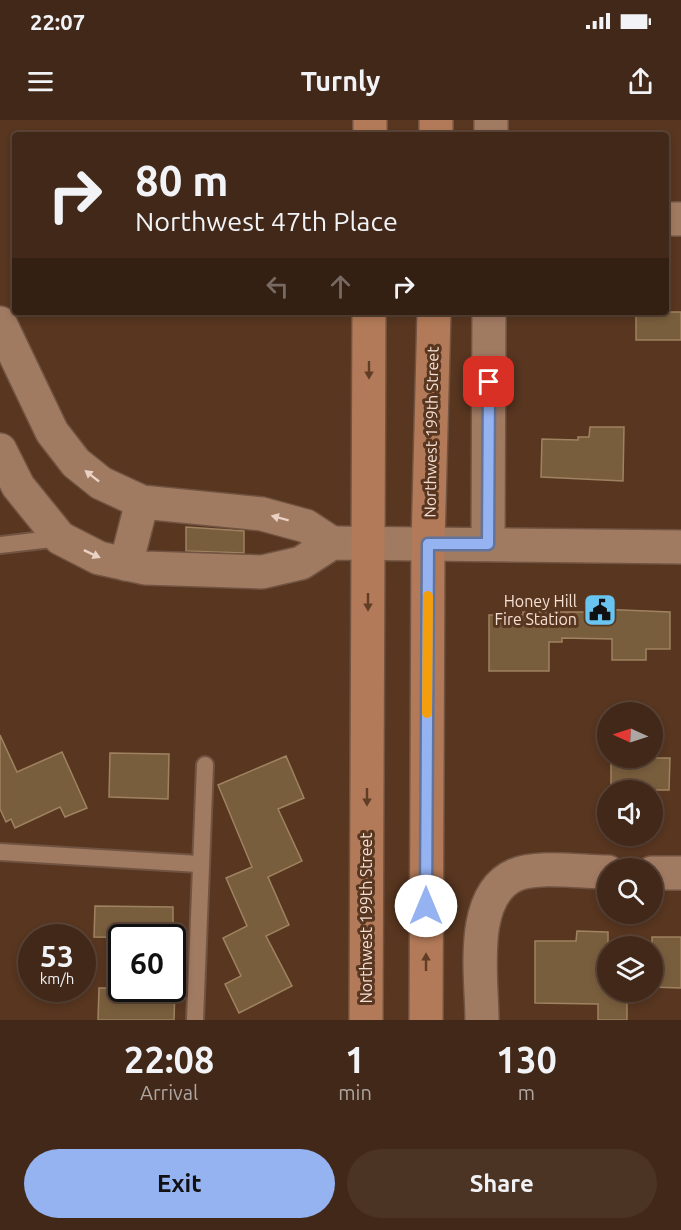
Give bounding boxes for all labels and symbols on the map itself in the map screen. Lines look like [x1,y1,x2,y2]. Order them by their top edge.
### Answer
street label: Northwest 199th Street [421,346,442,518]
pin [463,356,514,407]
one-way arrow [364,361,374,380]
one-way arrow [85,470,100,482]
one-way arrow [271,513,289,523]
one-way arrow [83,549,100,558]
one-way arrow [363,592,372,611]
place label: Honey Hill Fire Station [495,592,577,628]
public building icon: Honey Hill Fire Station [582,592,618,628]
north arrow [597,702,663,768]
one-way arrow [362,787,372,806]
street label: Northwest 199th Street [357,832,375,1004]
position arrow [394,874,458,938]
speed limit sign: 60 [108,924,186,1002]
one-way arrow [421,952,431,971]

